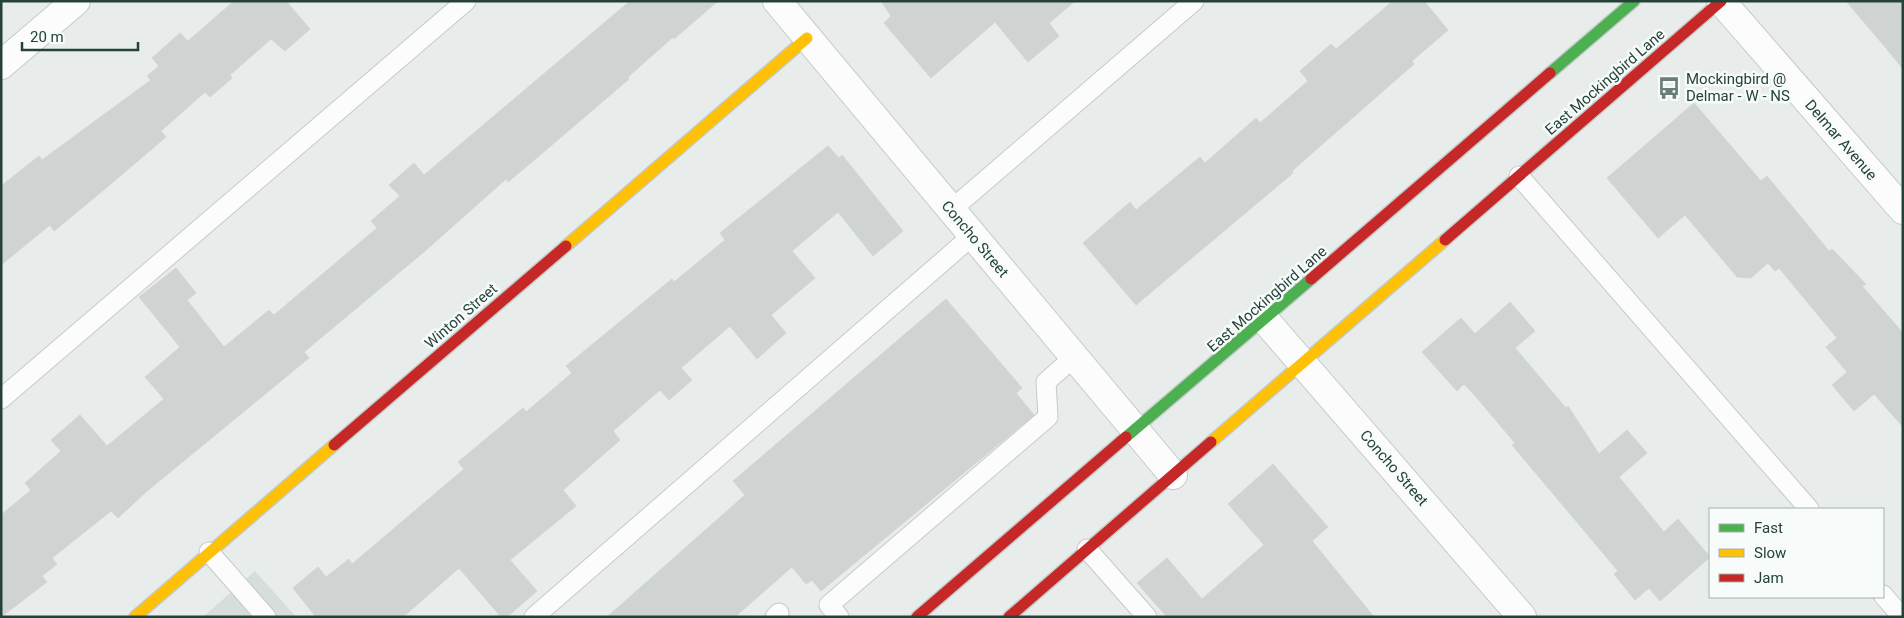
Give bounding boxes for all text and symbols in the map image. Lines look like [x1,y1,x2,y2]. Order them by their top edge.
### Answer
scale bar [22,20,139,52]
street label: East Mockingbird Lane [1542,25,1668,139]
text: 20 m [30,28,64,46]
place label: Mockingbird @ Delmar - W - NS [1686,70,1790,105]
bus stop icon: Mockingbird @ Delmar - W - NS [1656,75,1682,101]
street label: Delmar Avenue [1801,96,1881,184]
street label: Concho Street [938,197,1012,281]
street label: East Mockingbird Lane [1204,242,1330,356]
street label: Winton Street [421,280,501,352]
street label: Concho Street [1356,426,1432,510]
legend [1709,508,1884,598]
text: Fast [1754,519,1783,537]
text: Slow [1754,544,1786,562]
text: Jam [1754,569,1784,587]

